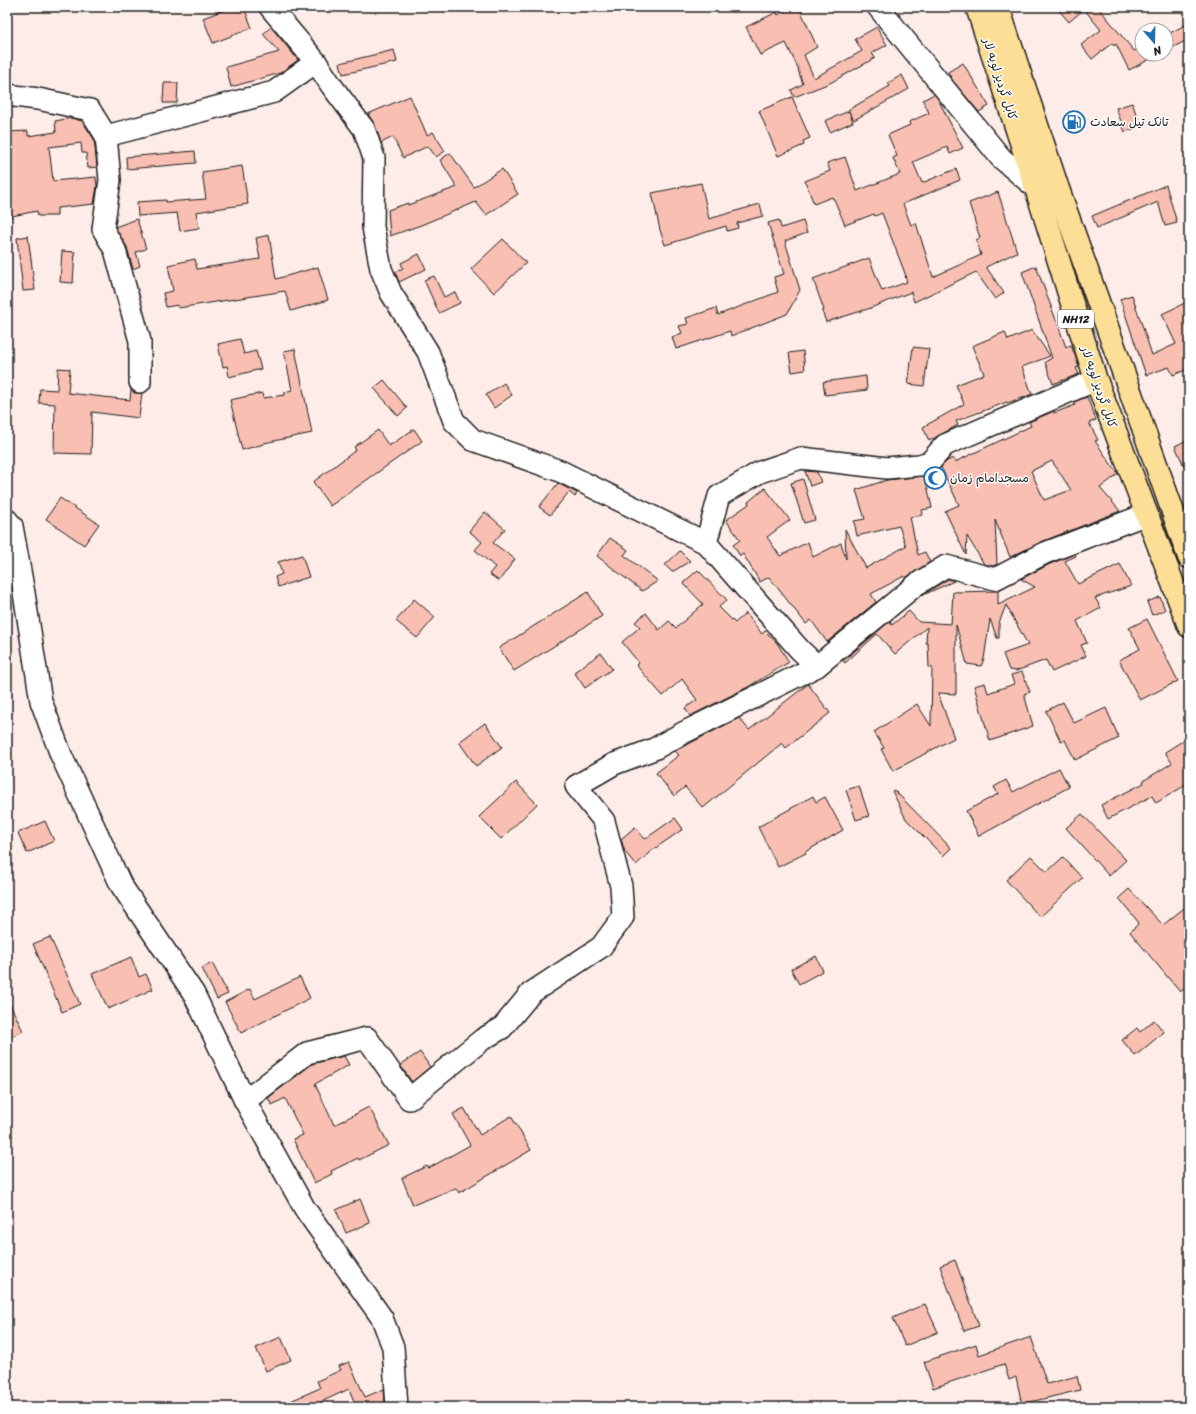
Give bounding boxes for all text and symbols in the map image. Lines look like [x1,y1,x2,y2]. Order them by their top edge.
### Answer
north arrow [1134,22,1174,62]
street label: کابل گردیز لویه لار [976,34,1024,123]
text: N [1150,40,1165,61]
fuel station icon: تانک تیل سعادت [1061,109,1087,135]
place label: تانک تیل سعادت [1090,111,1169,133]
road number: NH12 [1058,310,1094,328]
street label: کابل گردیز لویه لار [1074,342,1123,431]
mosque icon: مسجدامام زمان [922,465,948,491]
place label: مسجدامام زمان [950,467,1029,489]

